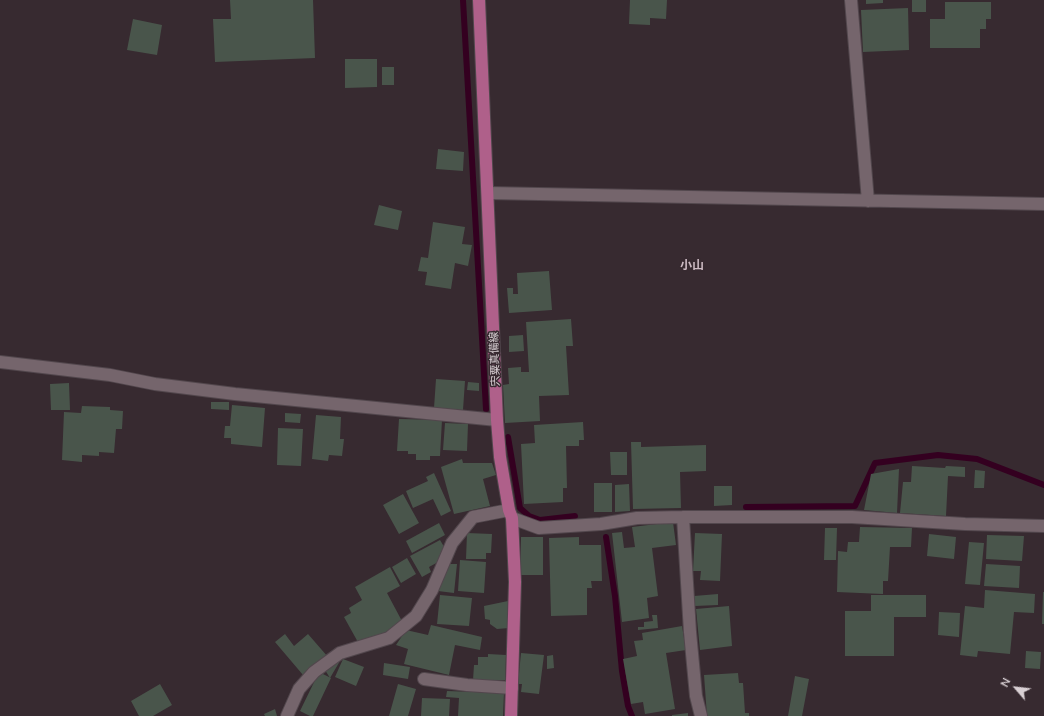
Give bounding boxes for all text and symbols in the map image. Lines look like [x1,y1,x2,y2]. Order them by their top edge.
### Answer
district label: 小山 [680,258,704,272]
street label: 宍粟真備線 [487,331,503,387]
north arrow [996,668,1036,708]
text: N [997,675,1014,689]

